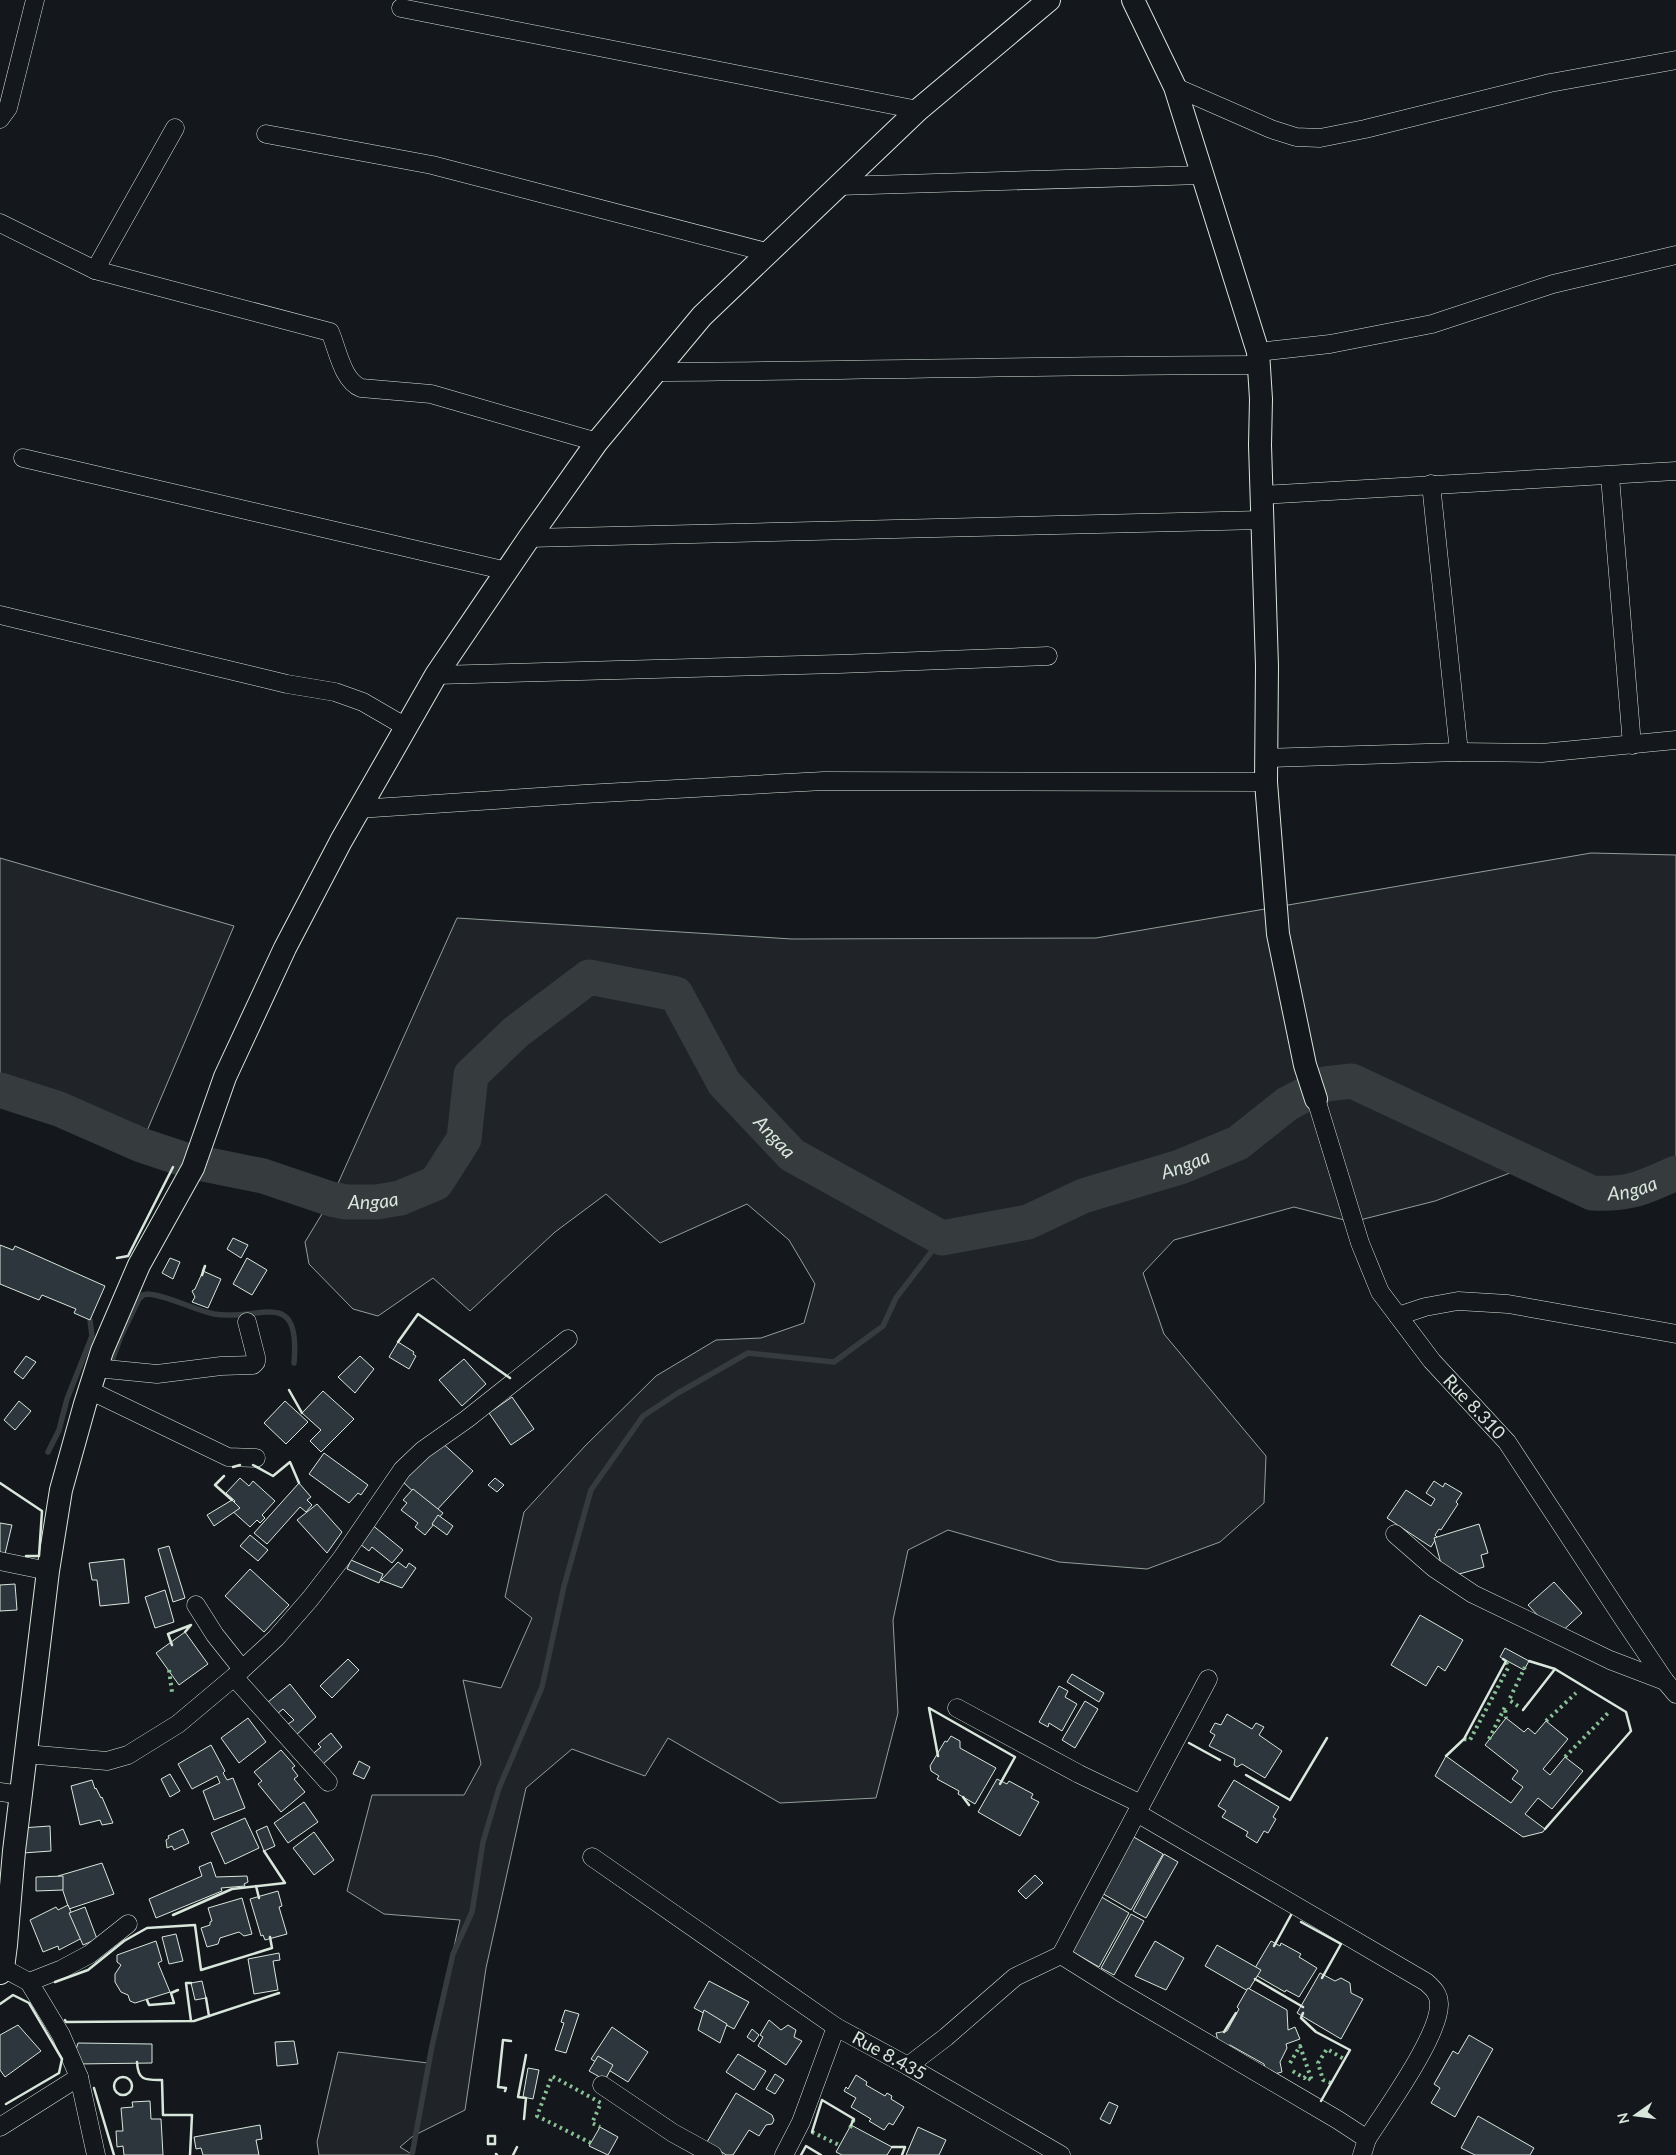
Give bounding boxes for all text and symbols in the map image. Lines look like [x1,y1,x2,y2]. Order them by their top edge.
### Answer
water label: Angaa [749,1109,801,1163]
water label: Angaa [1157,1144,1213,1183]
water label: Angaa [1606,1171,1660,1204]
water label: Angaa [347,1186,400,1213]
street label: Rue 8.310 [1439,1369,1510,1443]
street label: Rue 8.435 [849,2026,930,2084]
north arrow [1611,2090,1661,2140]
text: N [1613,2111,1632,2126]

